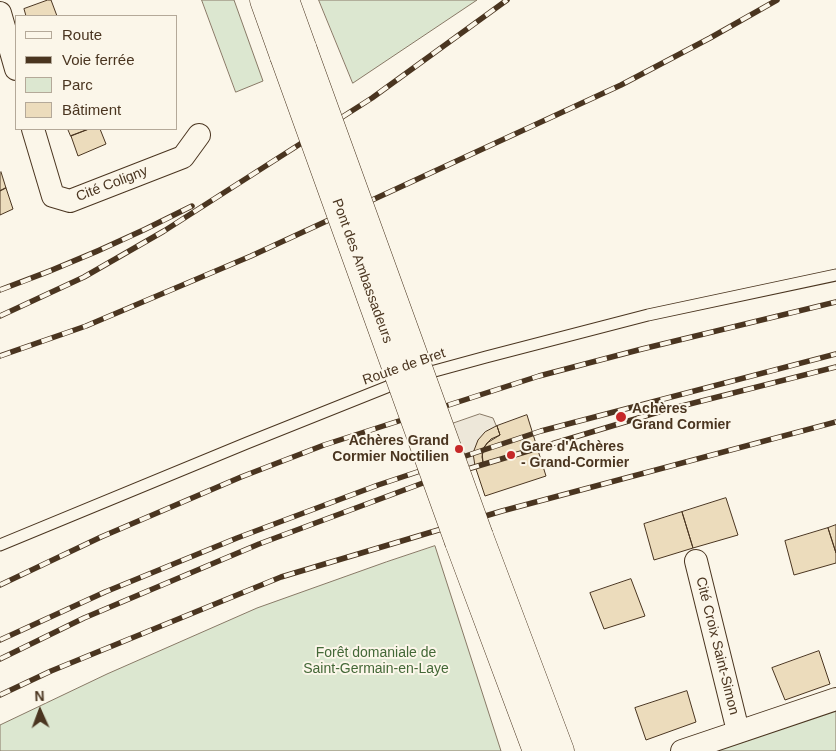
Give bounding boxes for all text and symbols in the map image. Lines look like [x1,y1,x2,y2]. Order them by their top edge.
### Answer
legend [15,15,178,130]
text: Route [62,26,102,43]
text: Voie ferrée [62,51,135,68]
text: Parc [62,76,93,93]
text: Bâtiment [62,101,121,118]
street label: Cité Coligny [74,163,150,205]
street label: Pont des Ambassadeurs [328,196,396,346]
street label: Route de Bret [360,345,448,389]
place label: Achères Grand Cormier [632,401,731,434]
marker: Achères Grand Cormier [614,410,628,424]
place label: Achères Grand Cormier Noctilien [332,433,449,466]
place label: Gare d'Achères - Grand-Cormier [521,439,629,472]
marker: Achères Grand Cormier Noctilien [453,443,465,455]
marker: Gare d'Achères - Grand-Cormier [505,449,517,461]
street label: Cité Croix Saint-Simon [692,575,742,717]
park label: Forêt domaniale de Saint-Germain-en-Laye [303,645,449,678]
north arrow [15,686,65,736]
text: N [34,688,45,704]

